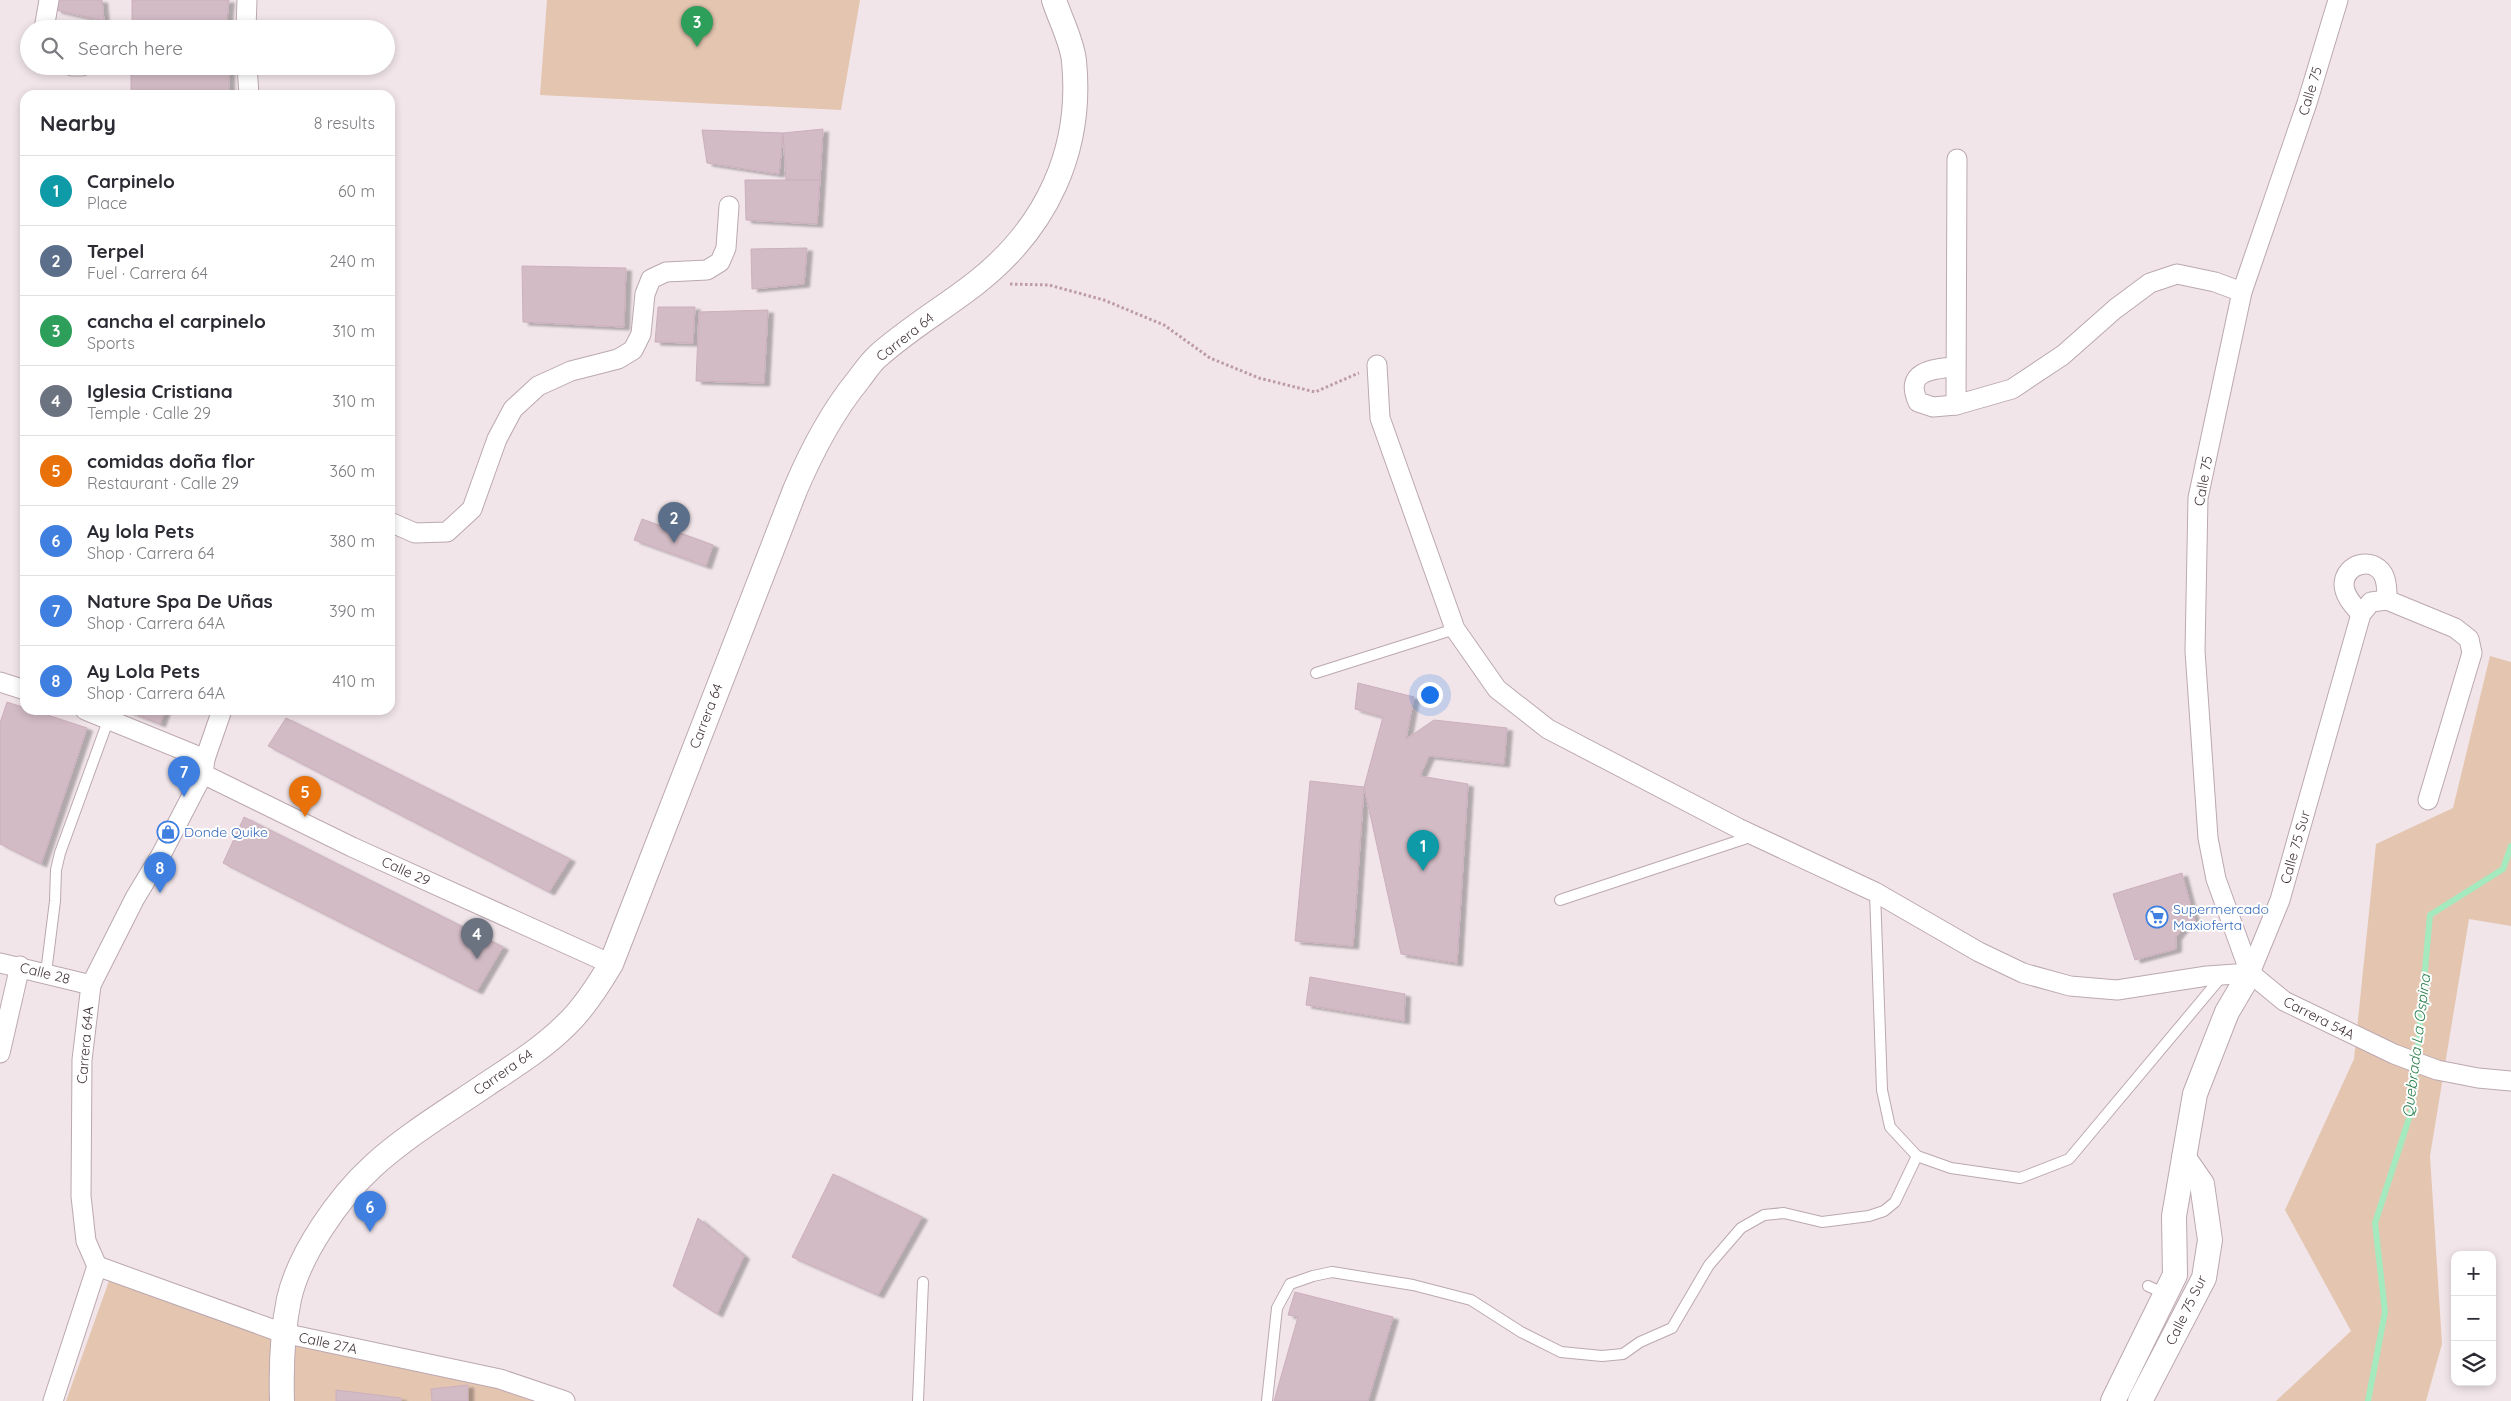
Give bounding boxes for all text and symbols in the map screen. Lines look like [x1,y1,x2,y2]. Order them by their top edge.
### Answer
pin: 3 [681,6,713,47]
search box [20,20,395,75]
icon: search [38,34,66,62]
text: Search here [78,36,183,60]
street label: Calle 75 [2294,64,2326,118]
text: Nearby [40,110,116,136]
text: 8 results [314,113,375,133]
text: Carpinelo [87,169,175,193]
text: 1 [53,181,59,201]
text: 60 m [338,181,375,201]
text: Place [87,193,127,213]
text: Terpel [87,239,144,263]
text: 2 [51,251,61,271]
text: 240 m [329,251,375,271]
text: Fuel · Carrera 64 [87,263,208,283]
text: cancha el carpinelo [87,309,266,333]
street label: Carrera 64 [872,309,938,365]
text: 3 [52,321,60,341]
text: 310 m [332,321,375,341]
text: Sports [87,333,135,353]
text: Iglesia Cristiana [87,379,233,403]
text: 4 [51,391,61,411]
text: 310 m [332,391,375,411]
text: Temple · Calle 29 [87,403,211,423]
text: comidas doña flor [87,449,255,473]
street label: Calle 75 [2190,455,2216,507]
text: 5 [51,461,61,481]
text: 360 m [330,461,375,481]
text: Restaurant · Calle 29 [87,473,239,493]
pin: 2 [658,502,690,543]
text: Ay lola Pets [87,519,194,543]
text: 6 [52,531,60,551]
text: 380 m [329,531,375,551]
text: Shop · Carrera 64 [87,543,215,563]
text: Nature Spa De Uñas [87,589,273,613]
text: 7 [52,601,60,621]
text: 390 m [329,601,375,621]
text: Shop · Carrera 64A [87,613,225,633]
text: Ay Lola Pets [87,659,200,683]
text: 8 [52,671,60,691]
text: 410 m [332,671,375,691]
street label: Carrera 64 [685,681,727,751]
your location [1417,682,1443,708]
text: Shop · Carrera 64A [87,683,225,703]
pin: 7 [168,756,200,797]
pin: 5 [289,776,321,817]
street label: Calle 75 Sur [2276,808,2314,886]
shop icon: Donde Quike [156,820,180,844]
place label: Donde Quike [184,823,268,841]
pin: 1 [1407,830,1439,871]
pin: 8 [144,852,176,893]
street label: Calle 29 [379,852,433,890]
place label: Supermercado Maxioferta [2173,900,2269,934]
supermarket icon: Supermercado Maxioferta [2145,905,2169,929]
pin: 4 [461,918,493,959]
street label: Calle 28 [18,958,72,988]
water label: Quebrada La Ospina [2398,972,2434,1119]
street label: Carrera 54A [2280,992,2358,1044]
street label: Carrera 64A [73,1006,97,1084]
street label: Carrera 64 [470,1045,536,1099]
pin: 6 [354,1191,386,1232]
map controls [2451,1251,2496,1386]
button: + [2451,1251,2496,1296]
street label: Calle 75 Sur [2161,1272,2211,1348]
button: − [2451,1296,2496,1341]
street label: Calle 27A [297,1328,359,1358]
button: layers [2451,1341,2496,1386]

